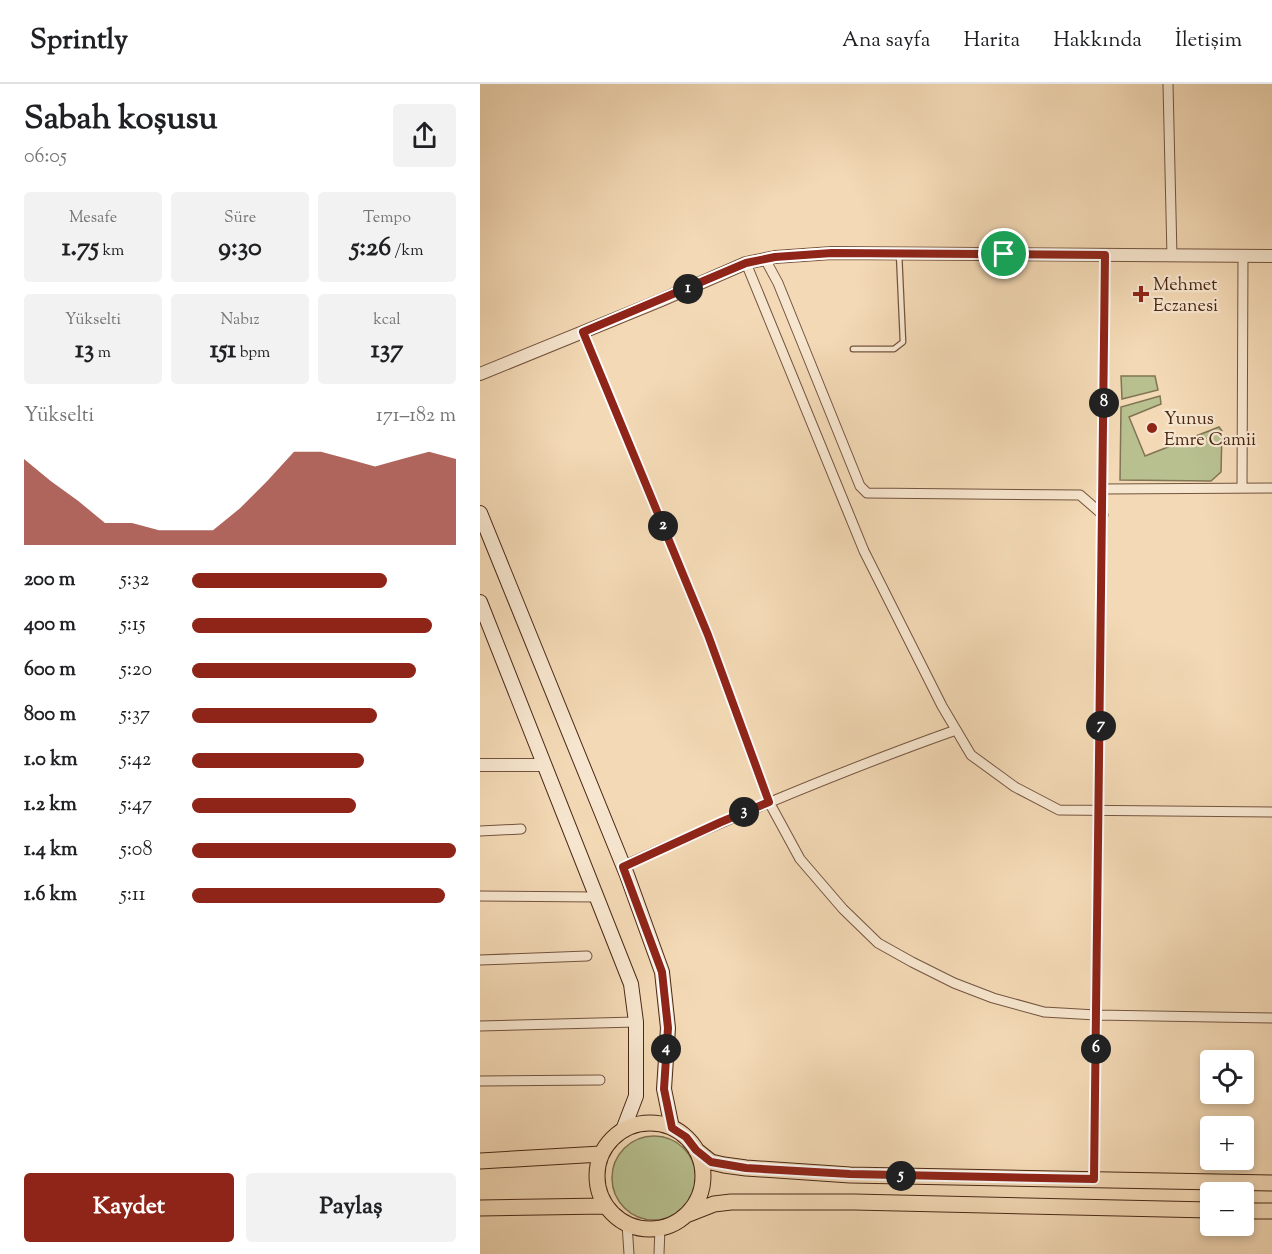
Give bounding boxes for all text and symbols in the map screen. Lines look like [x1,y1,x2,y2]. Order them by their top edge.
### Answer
text: Sprintly [30,21,128,61]
text: Ana sayfa [842,26,931,56]
text: Harita [964,26,1020,56]
text: Hakkında [1053,26,1142,56]
text: İletişim [1175,26,1242,56]
text: Sabah koşusu [24,96,218,144]
button: share [393,104,456,167]
text: 06:05 [24,143,67,172]
text: Mesafe [69,207,117,230]
text: Süre [224,207,256,230]
text: Tempo [363,207,411,230]
pin [978,228,1029,279]
text: 1.75 [62,230,99,267]
text: 9:30 [218,230,262,267]
text: 5:26 [350,230,391,267]
icon: arrive [987,237,1020,270]
text: km [99,240,124,263]
text: /km [391,240,424,263]
place label: Mehmet Eczanesi [1153,273,1218,320]
pin: 1 [673,274,703,304]
text: 1 [685,277,691,300]
marker: Mehmet Eczanesi [1134,287,1148,301]
text: Yükselti [65,309,121,332]
text: Nabız [220,309,260,332]
text: kcal [373,309,401,332]
text: 13 [75,332,94,369]
text: 151 [210,332,236,369]
text: 137 [371,332,403,369]
text: m [94,342,111,365]
text: bpm [236,342,270,365]
pin: 8 [1089,388,1119,418]
text: 8 [1100,391,1108,414]
text: Yükselti [24,402,94,431]
text: 171–182 m [376,402,456,431]
place label: Yunus Emre Camii [1164,407,1256,454]
marker: Yunus Emre Camii [1145,421,1159,435]
pin: 2 [648,511,678,541]
text: 2 [659,514,667,537]
text: 200 m [24,566,75,595]
text: 5:32 [120,566,149,595]
text: 400 m [24,611,76,640]
text: 5:15 [120,611,146,640]
text: 600 m [24,656,76,685]
text: 5:20 [120,656,152,685]
text: 800 m [24,701,76,730]
text: 5:37 [120,701,150,730]
pin: 7 [1086,711,1116,741]
text: 7 [1097,714,1105,737]
text: 1.0 km [24,746,78,775]
text: 5:42 [120,746,151,775]
text: 1.2 km [24,791,77,820]
text: 5:47 [120,791,152,820]
pin: 3 [729,797,759,827]
text: 3 [741,800,747,823]
text: 1.4 km [24,836,78,865]
text: 5:08 [120,836,152,865]
text: 1.6 km [24,881,77,910]
text: 5:11 [120,881,146,910]
pin: 4 [651,1034,681,1064]
pin: 6 [1081,1034,1111,1064]
text: 4 [662,1037,670,1060]
text: 6 [1092,1037,1100,1060]
map controls [1200,1050,1254,1236]
button: locate [1200,1050,1254,1104]
button: + [1200,1116,1254,1170]
pin: 5 [886,1161,916,1191]
text: 5 [898,1164,904,1187]
button: Kaydet [24,1173,234,1242]
button: Paylaş [246,1173,456,1242]
button: − [1200,1182,1254,1236]

